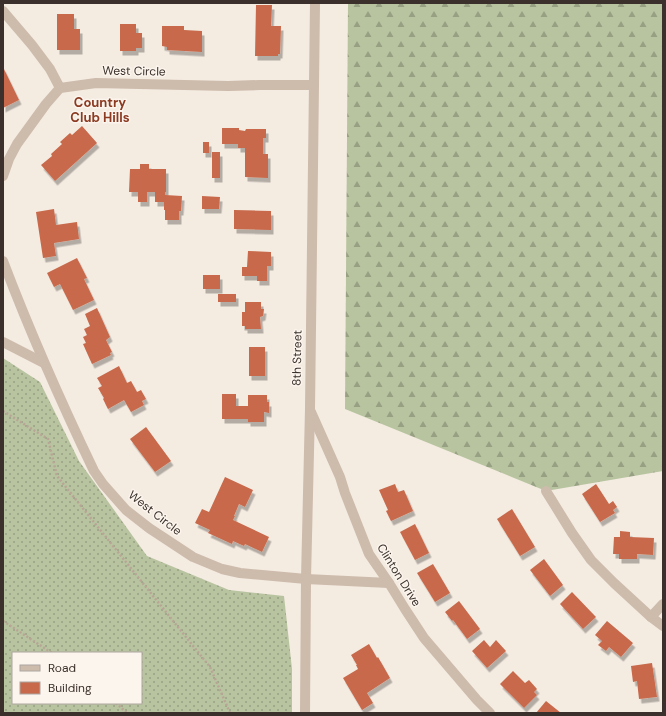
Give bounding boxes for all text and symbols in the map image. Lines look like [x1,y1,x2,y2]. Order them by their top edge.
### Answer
street label: West Circle [102,62,166,80]
district label: Country Club Hills [70,94,130,126]
street label: 8th Street [289,330,305,386]
street label: West Circle [125,487,185,539]
street label: Clinton Drive [373,541,425,610]
legend [12,652,142,704]
text: Road [48,660,76,676]
text: Building [48,680,92,696]

